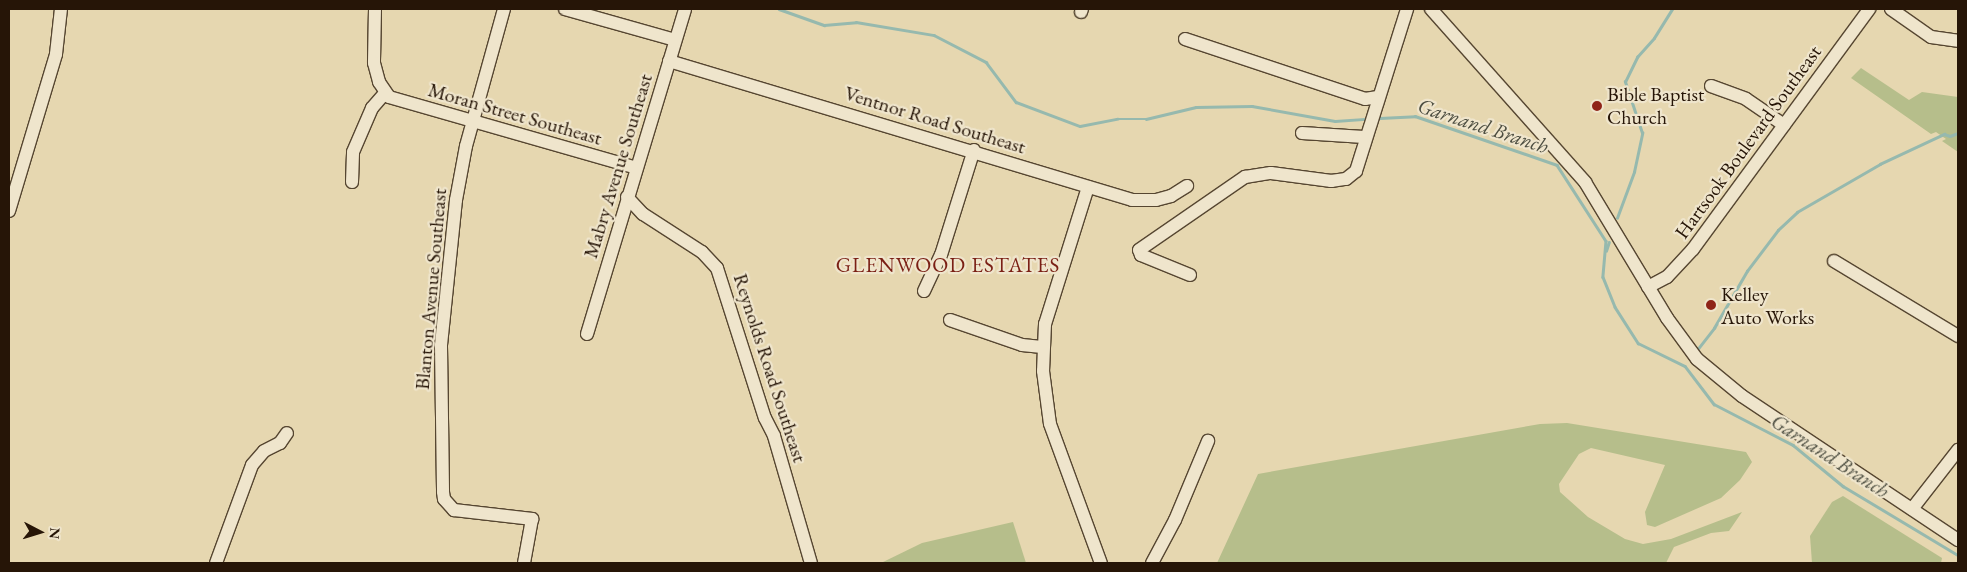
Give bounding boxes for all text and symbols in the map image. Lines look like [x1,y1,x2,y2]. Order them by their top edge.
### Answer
street label: Hartsook Boulevard Southeast [1670,41,1826,243]
street label: Mabry Avenue Southeast [579,71,657,261]
street label: Moran Street Southeast [425,78,605,150]
street label: Ventnor Road Southeast [842,81,1028,159]
place label: Bible Baptist Church [1607,82,1704,129]
water label: Garnand Branch [1415,93,1551,159]
marker: Bible Baptist Church [1591,100,1603,112]
street label: Blanton Avenue Southeast [410,187,452,391]
district label: GLENWOOD ESTATES [834,252,1062,278]
street label: Reynolds Road Southeast [728,271,812,465]
place label: Kelley Auto Works [1721,282,1814,329]
marker: Kelley Auto Works [1705,299,1717,311]
water label: Garnand Branch [1766,408,1894,504]
north arrow [15,507,65,557]
text: N [45,527,64,540]

